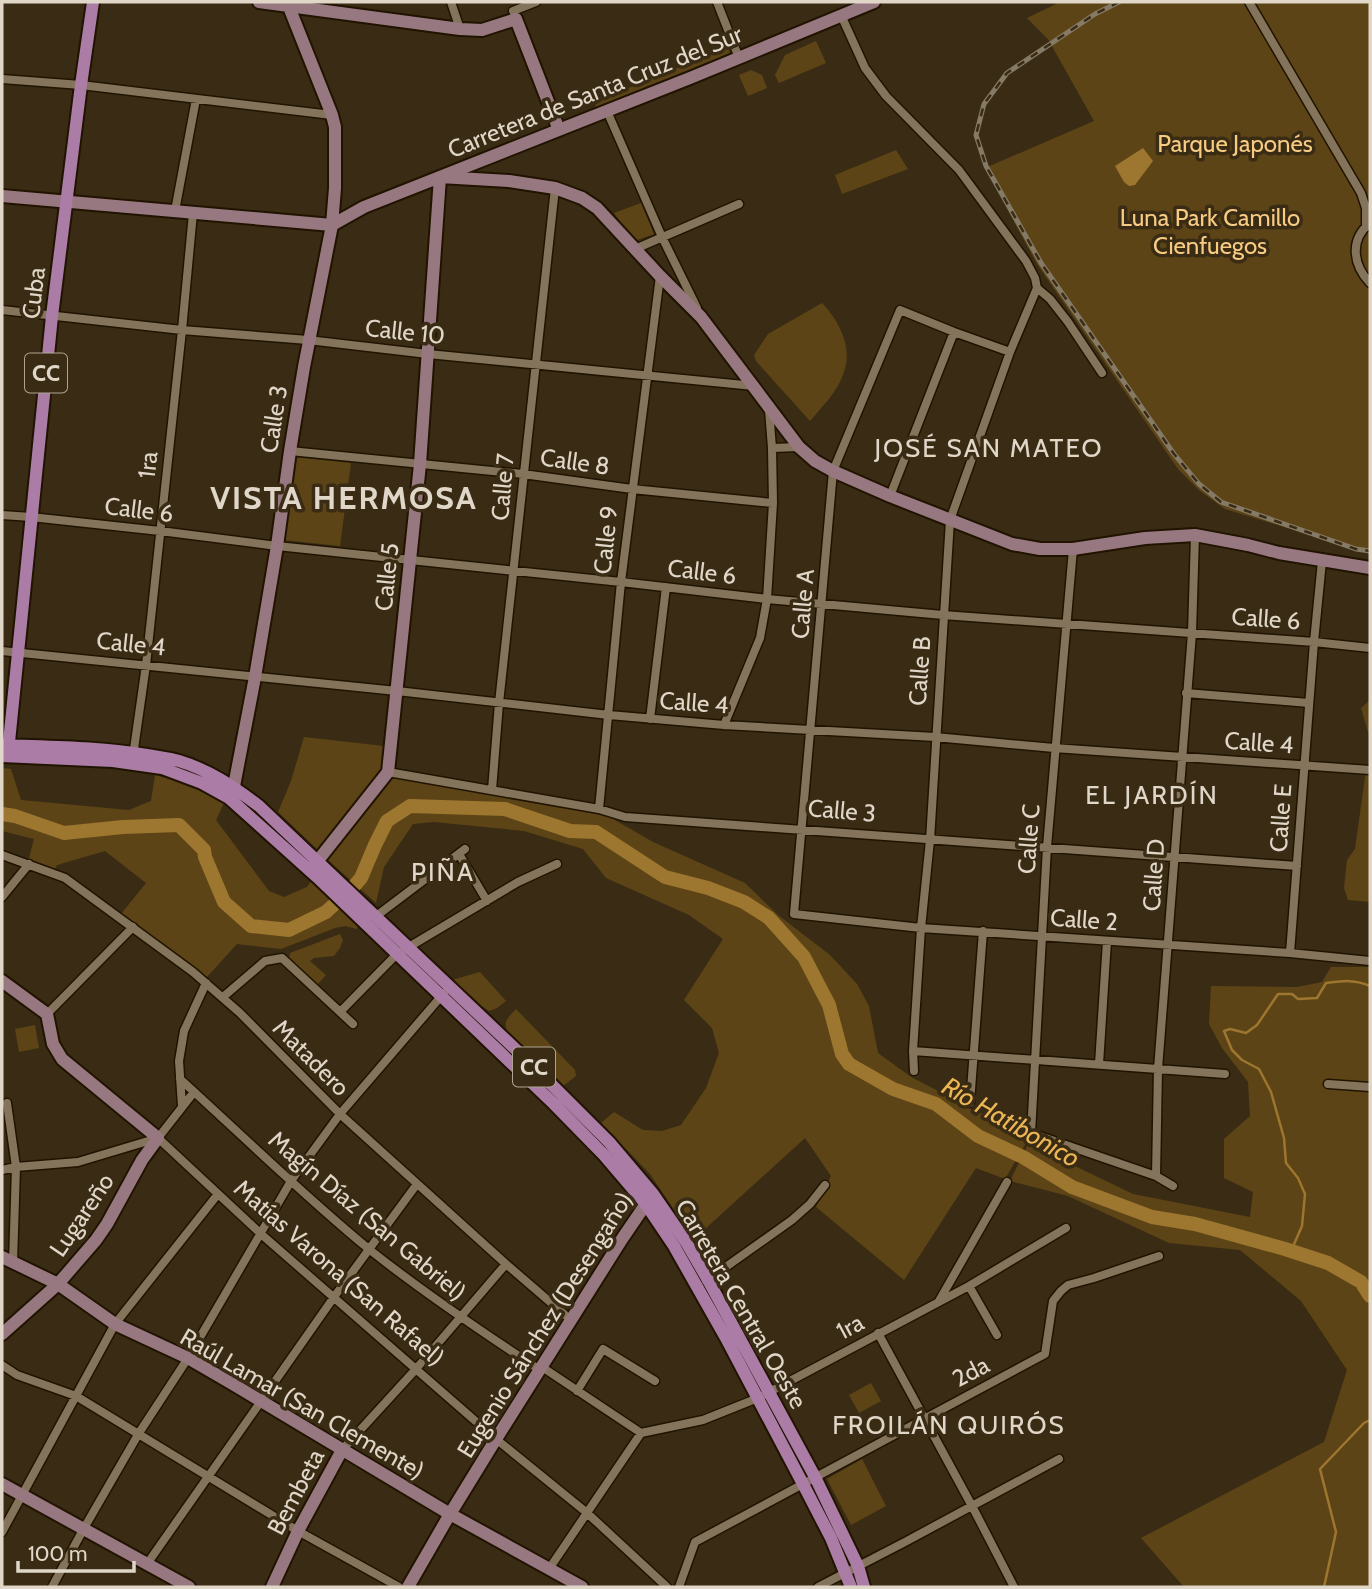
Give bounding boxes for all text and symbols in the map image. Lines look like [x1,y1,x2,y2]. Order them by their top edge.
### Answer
street label: Carretera de Santa Cruz del Sur [443,19,747,164]
park label: Parque Japonés [1157,129,1313,158]
park label: Luna Park Camillo Cienfuegos [1120,203,1300,260]
street label: Cuba [16,265,51,320]
street label: Calle 10 [364,313,446,350]
road number: CC [25,354,67,392]
street label: Calle 3 [254,383,293,455]
district label: JOSÉ SAN MATEO [873,432,1104,464]
street label: Calle 8 [539,442,612,481]
street label: 1ra [132,450,163,480]
street label: Calle 7 [485,452,520,522]
district label: VISTA HERMOSA [210,478,478,517]
street label: Calle 6 [103,491,175,528]
street label: Calle 9 [587,504,624,576]
street label: Calle 5 [369,542,404,612]
street label: Calle 6 [666,553,738,590]
street label: Calle A [785,568,820,640]
street label: Calle 6 [1231,602,1301,635]
street label: Calle 4 [95,625,167,662]
street label: Calle B [903,635,936,707]
street label: Calle 4 [659,686,730,719]
street label: Calle 4 [1224,726,1295,759]
district label: EL JARDÍN [1085,779,1219,811]
street label: Calle E [1264,783,1297,853]
street label: Calle 3 [807,793,877,828]
street label: Calle C [1012,803,1045,875]
street label: Calle D [1137,838,1171,912]
district label: PIÑA [411,856,475,888]
street label: Calle 2 [1049,903,1119,936]
street label: Matadero [267,1013,356,1102]
road number: CC [513,1048,555,1086]
water label: Río Hatibonico [936,1070,1086,1174]
street label: Magín Díaz (San Gabriel) [263,1125,472,1307]
street label: Lugareño [43,1168,120,1262]
street label: Matías Varona (San Rafael) [228,1173,450,1372]
street label: Eugenio Sánchez (Desengaño) [451,1186,638,1463]
street label: Carretera Central Oeste [670,1194,813,1414]
street label: 1ra [831,1307,869,1346]
street label: Raúl Lamar (San Clemente) [175,1322,429,1485]
street label: 2da [947,1350,995,1393]
district label: FROILÁN QUIRÓS [832,1409,1066,1441]
street label: Bembeta [261,1444,330,1540]
scale bar [18,1530,133,1574]
text: 100 m [28,1541,87,1566]

